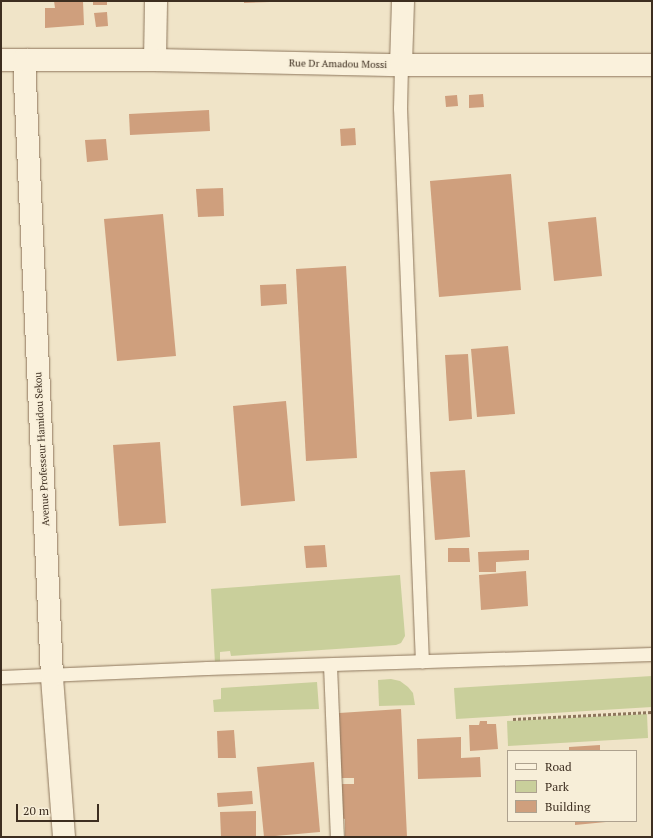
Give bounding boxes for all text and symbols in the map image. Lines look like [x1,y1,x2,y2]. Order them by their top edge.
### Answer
street label: Rue Dr Amadou Mossi [289,57,387,71]
street label: Avenue Professeur Hamidou Sekou [32,372,52,526]
legend [507,750,637,822]
text: Road [545,759,572,774]
text: Park [545,779,569,794]
scale bar [18,796,101,822]
text: Building [545,799,590,814]
text: 20 m [23,803,49,818]

